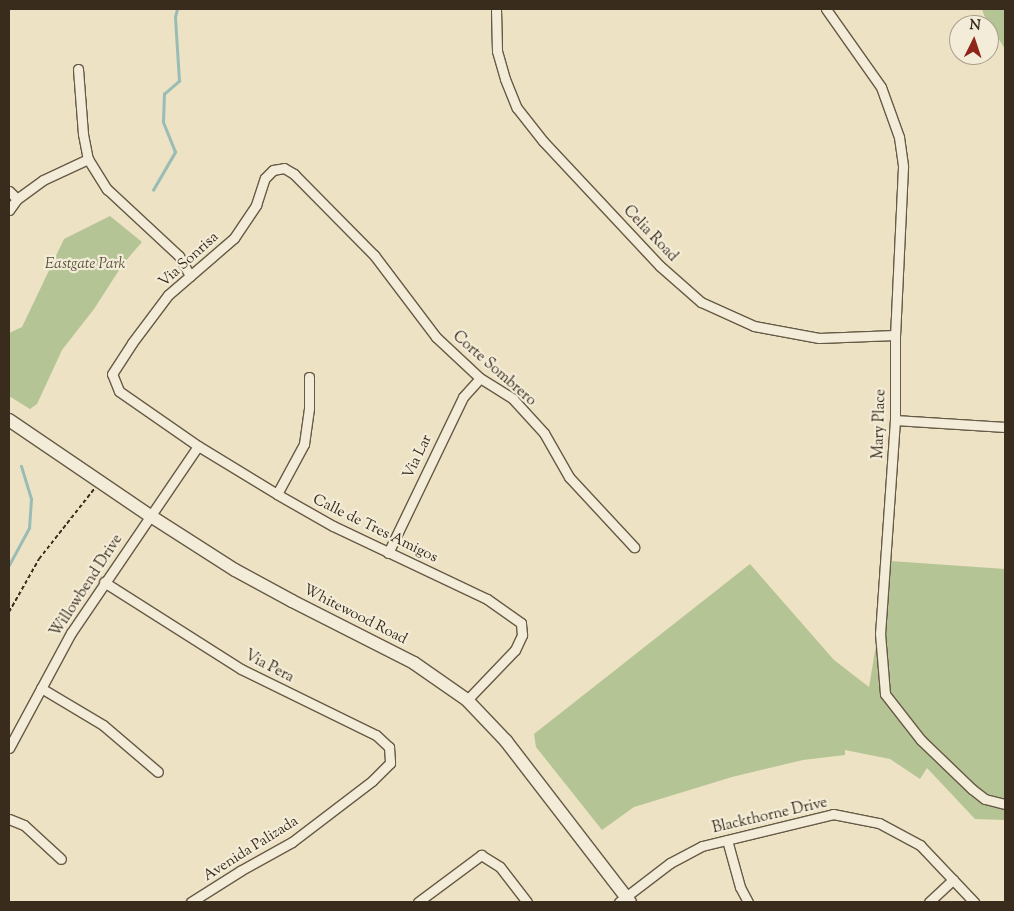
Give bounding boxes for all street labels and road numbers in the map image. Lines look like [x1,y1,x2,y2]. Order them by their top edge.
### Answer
street label: Celia Road [619,202,681,266]
street label: Via Sonrisa [155,229,223,291]
street label: Corte Sombrero [449,328,539,410]
street label: Mary Place [870,389,890,459]
street label: Via Lar [400,432,436,482]
street label: Calle de Tres Amigos [310,491,440,567]
street label: Willowbend Drive [47,531,127,641]
street label: Whitewood Road [300,581,410,649]
street label: Via Pera [241,647,297,687]
street label: Blackthorne Drive [711,794,829,838]
street label: Avenida Palizada [200,813,302,885]

